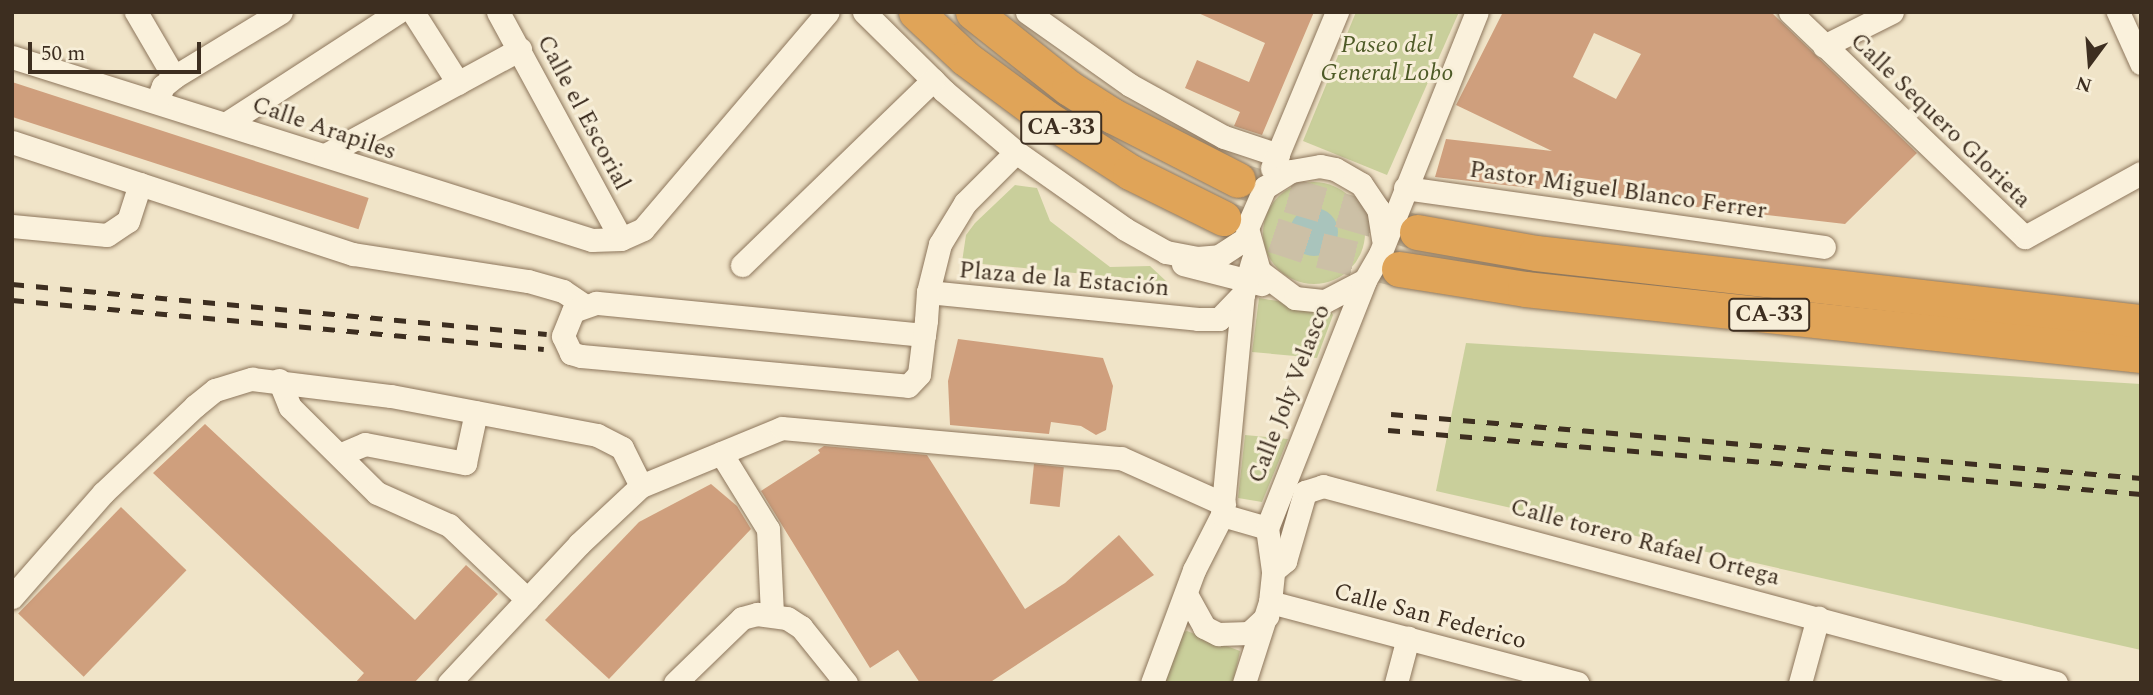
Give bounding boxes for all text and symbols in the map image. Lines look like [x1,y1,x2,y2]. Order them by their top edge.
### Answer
street label: Calle Sequero Glorieta [1844,27,2036,215]
scale bar [32,28,205,72]
north arrow [2055,28,2125,98]
street label: Calle el Escorial [530,30,636,196]
park label: Paseo del General Lobo [1321,32,1453,88]
text: 50 m [41,38,85,70]
text: N [2073,68,2096,100]
street label: Calle Arapiles [248,91,400,167]
road number: CA-33 [1019,108,1103,148]
street label: Pastor Miguel Blanco Ferrer [1467,156,1769,226]
street label: Plaza de la Estación [958,256,1170,304]
road number: CA-33 [1727,296,1811,334]
street label: Calle Joly Velasco [1243,301,1337,487]
street label: Calle torero Rafael Ortega [1507,493,1783,593]
street label: Calle San Federico [1331,577,1529,657]

